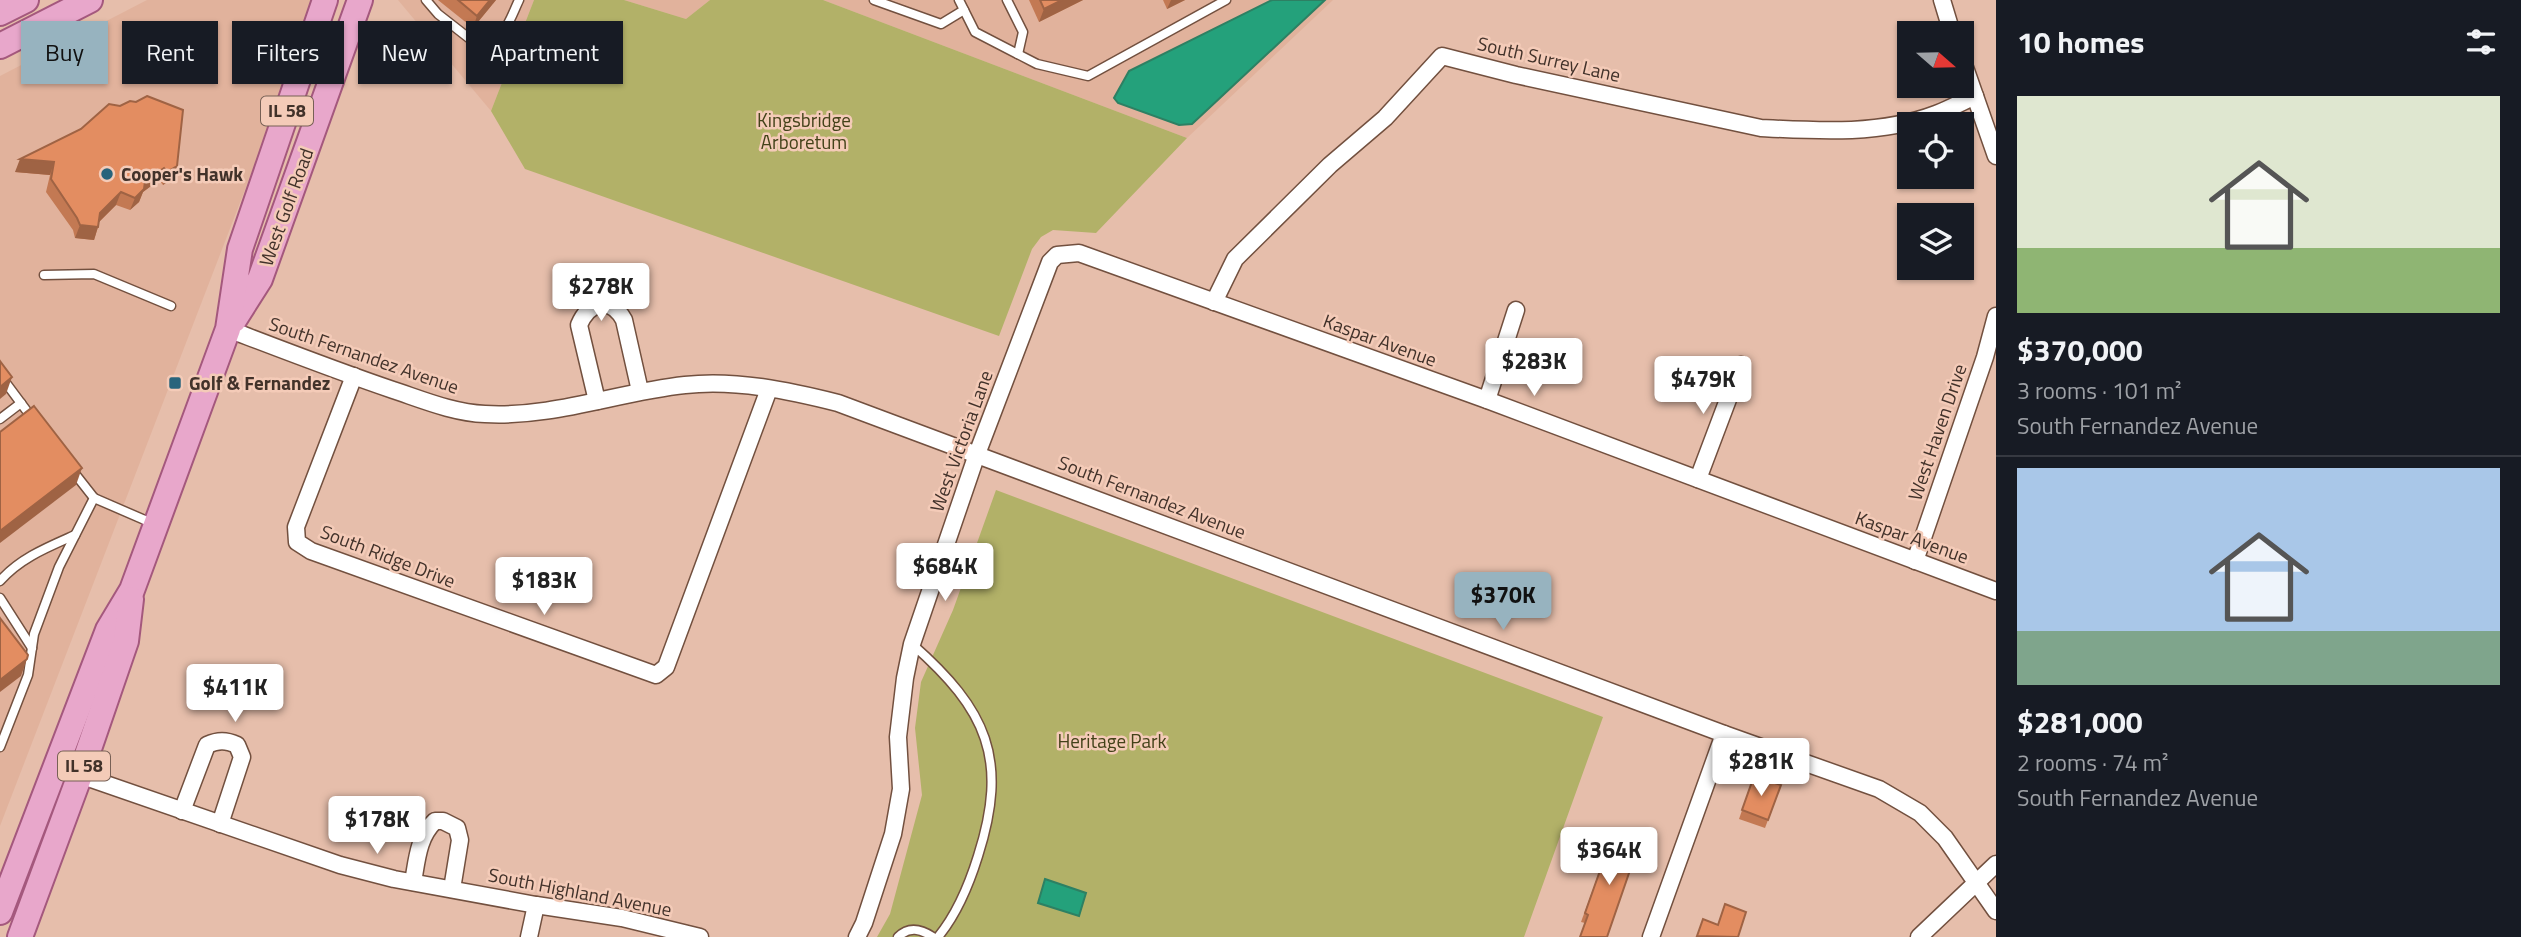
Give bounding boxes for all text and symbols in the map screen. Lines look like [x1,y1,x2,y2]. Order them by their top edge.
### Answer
text: 10 homes [2017,19,2144,65]
chip: Buy [21,21,108,84]
chip: Rent [122,21,218,84]
chip: Filters [232,21,344,84]
chip: New [358,21,452,84]
chip: Apartment [466,21,623,84]
north arrow [1897,21,1974,98]
map controls [1897,21,1974,280]
icon: filters [2462,23,2500,61]
street label: South Surrey Lane [1475,28,1624,89]
road number: IL 58 [261,96,313,126]
park label: Kingsbridge Arboretum [757,105,851,156]
button: locate [1897,112,1974,189]
icon: home [2196,142,2322,268]
street label: West Golf Road [251,144,320,270]
place label: Cooper's Hawk [121,159,243,188]
marker: Cooper's Hawk [99,166,115,182]
button: layers [1897,203,1974,280]
pin: $278K [552,264,650,323]
text: $278K [568,268,634,303]
street label: Kaspar Avenue [1319,306,1441,373]
street label: South Fernandez Avenue [265,308,463,401]
text: $370,000 [2017,327,2143,373]
pin: $283K [1485,338,1583,398]
text: $283K [1501,343,1567,378]
pin: $479K [1654,356,1752,416]
street label: West Haven Drive [1900,360,1973,504]
text: $479K [1670,361,1736,396]
street label: West Victoria Lane [921,366,1000,516]
place label: Golf & Fernandez [189,368,330,397]
text: 3 rooms · 101 m² [2017,373,2181,408]
marker: Golf & Fernandez [167,375,183,391]
text: South Fernandez Avenue [2017,408,2258,443]
street label: South Fernandez Avenue [1054,447,1250,546]
street label: Kaspar Avenue [1851,503,1973,570]
icon: home [2196,514,2322,640]
street label: South Ridge Drive [316,516,460,595]
pin: $684K [896,544,994,603]
text: $684K [912,548,978,583]
pin: $183K [495,558,593,617]
text: $183K [511,562,577,597]
pin: $370K [1454,572,1552,632]
text: $370K [1470,577,1536,612]
pin: $411K [186,664,284,724]
text: $411K [202,669,268,704]
text: $281,000 [2017,699,2143,745]
park label: Heritage Park [1057,726,1167,755]
pin: $281K [1712,738,1810,798]
text: $281K [1728,743,1794,778]
text: 2 rooms · 74 m² [2017,745,2168,780]
road number: IL 58 [58,752,110,780]
text: South Fernandez Avenue [2017,780,2258,815]
pin: $178K [328,796,426,856]
text: $178K [344,801,410,836]
pin: $364K [1560,828,1658,887]
text: $364K [1576,832,1642,867]
street label: South Highland Avenue [486,860,674,924]

